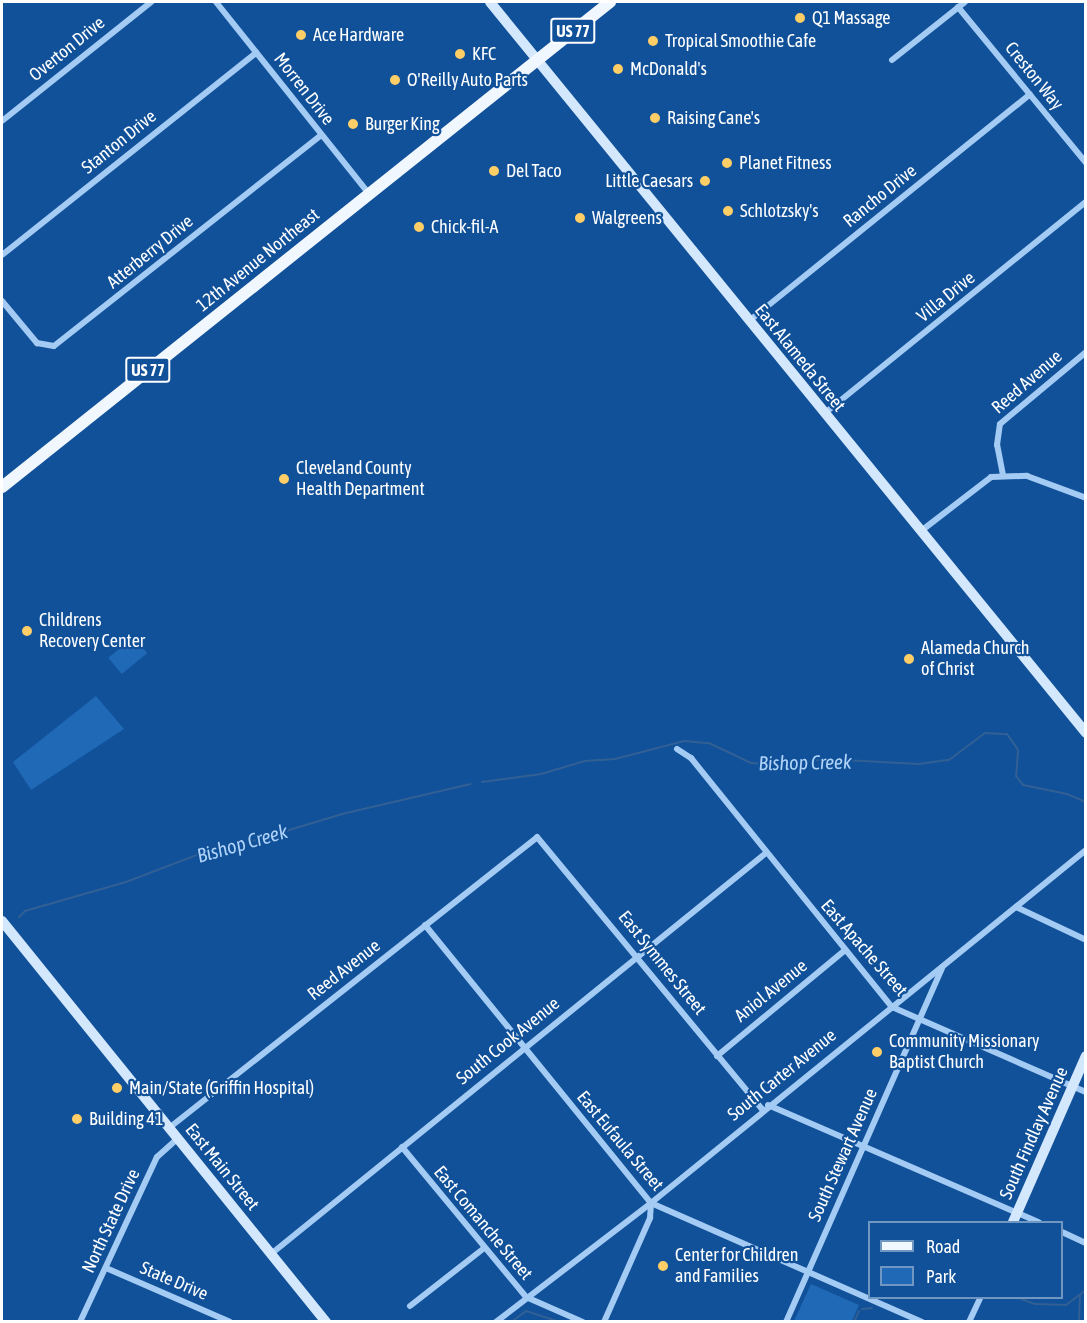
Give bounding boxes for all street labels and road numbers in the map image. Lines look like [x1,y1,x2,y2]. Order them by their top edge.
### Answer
street label: Overton Drive [25,12,109,86]
road number: US 77 [549,18,597,44]
street label: Creston Way [1000,38,1068,114]
street label: Morren Drive [269,49,339,129]
street label: Stanton Drive [77,105,161,179]
street label: Rancho Drive [839,160,921,232]
street label: 12th Avenue Northeast [192,204,324,316]
street label: Atterberry Drive [103,211,197,293]
street label: Villa Drive [913,267,979,327]
street label: East Alameda Street [750,300,850,416]
street label: Reed Avenue [987,346,1067,418]
road number: US 77 [124,357,172,383]
street label: East Apache Street [816,895,912,1001]
street label: East Symmes Street [614,907,710,1019]
street label: Reed Avenue [303,935,385,1005]
street label: Aniol Avenue [730,955,812,1027]
street label: South Cook Avenue [452,993,564,1089]
street label: South Carter Avenue [723,1025,841,1125]
street label: South Findlay Avenue [995,1063,1073,1203]
street label: South Stewart Avenue [804,1085,882,1225]
street label: East Eufaula Street [572,1087,668,1195]
street label: East Main Street [180,1119,264,1215]
street label: East Comanche Street [429,1162,537,1284]
street label: North State Drive [77,1166,145,1276]
street label: State Drive [137,1257,211,1305]

